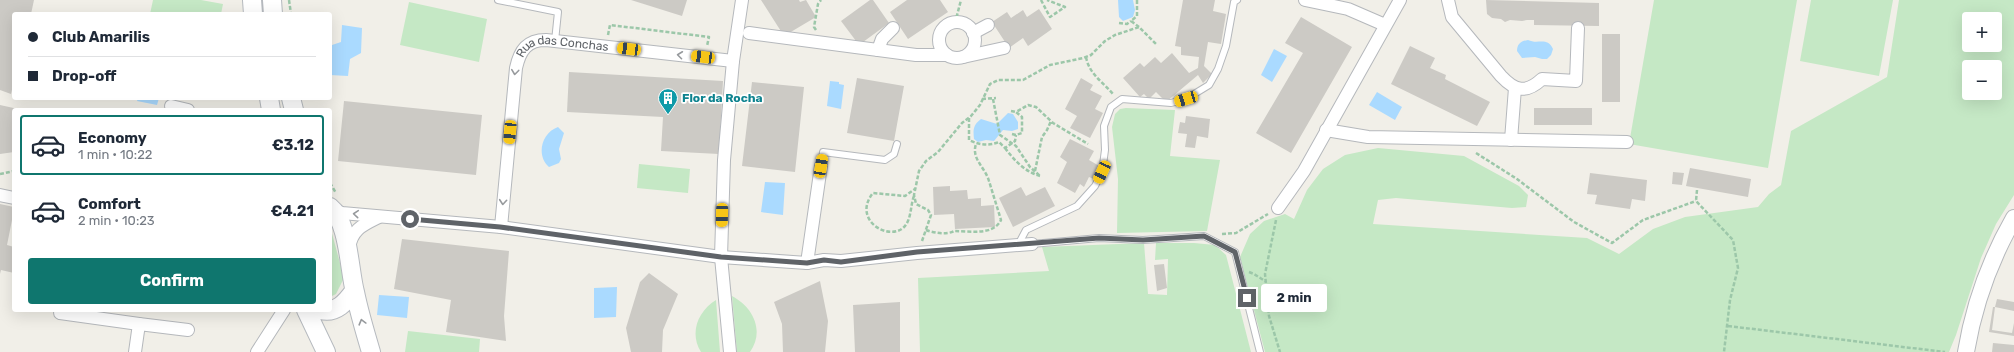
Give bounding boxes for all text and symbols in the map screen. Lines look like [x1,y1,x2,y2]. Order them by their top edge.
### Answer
map controls [1962,12,2002,100]
button: + [1962,12,2002,52]
text: Club Amarilis [52,28,150,46]
street label: Rua das Conchas [513,33,609,60]
car [616,42,642,56]
one-way arrow [677,50,683,59]
car [690,50,716,64]
button: − [1962,60,2002,100]
text: Drop-off [52,67,116,85]
one-way arrow [511,69,520,75]
building icon: Flor da Rocha [657,87,679,115]
car [1173,90,1199,108]
place label: Flor da Rocha [682,91,763,105]
car [503,120,517,144]
icon: car [30,127,66,163]
text: Economy [78,129,147,147]
text: €3.12 [272,136,314,154]
text: 1 min · 10:22 [78,147,152,162]
car [813,153,829,179]
car [1091,159,1113,185]
icon: car [30,193,66,229]
text: Comfort [78,195,141,213]
one-way arrow [499,199,508,205]
text: €4.21 [271,202,314,220]
car [716,203,728,227]
one-way arrow [353,210,359,219]
route start [401,210,419,228]
text: 2 min · 10:23 [78,213,155,228]
button: Confirm [28,258,316,304]
callout: 2 min [1261,284,1327,312]
route end [1238,289,1256,307]
text: 2 min [1276,290,1312,305]
one-way arrow [359,318,367,325]

